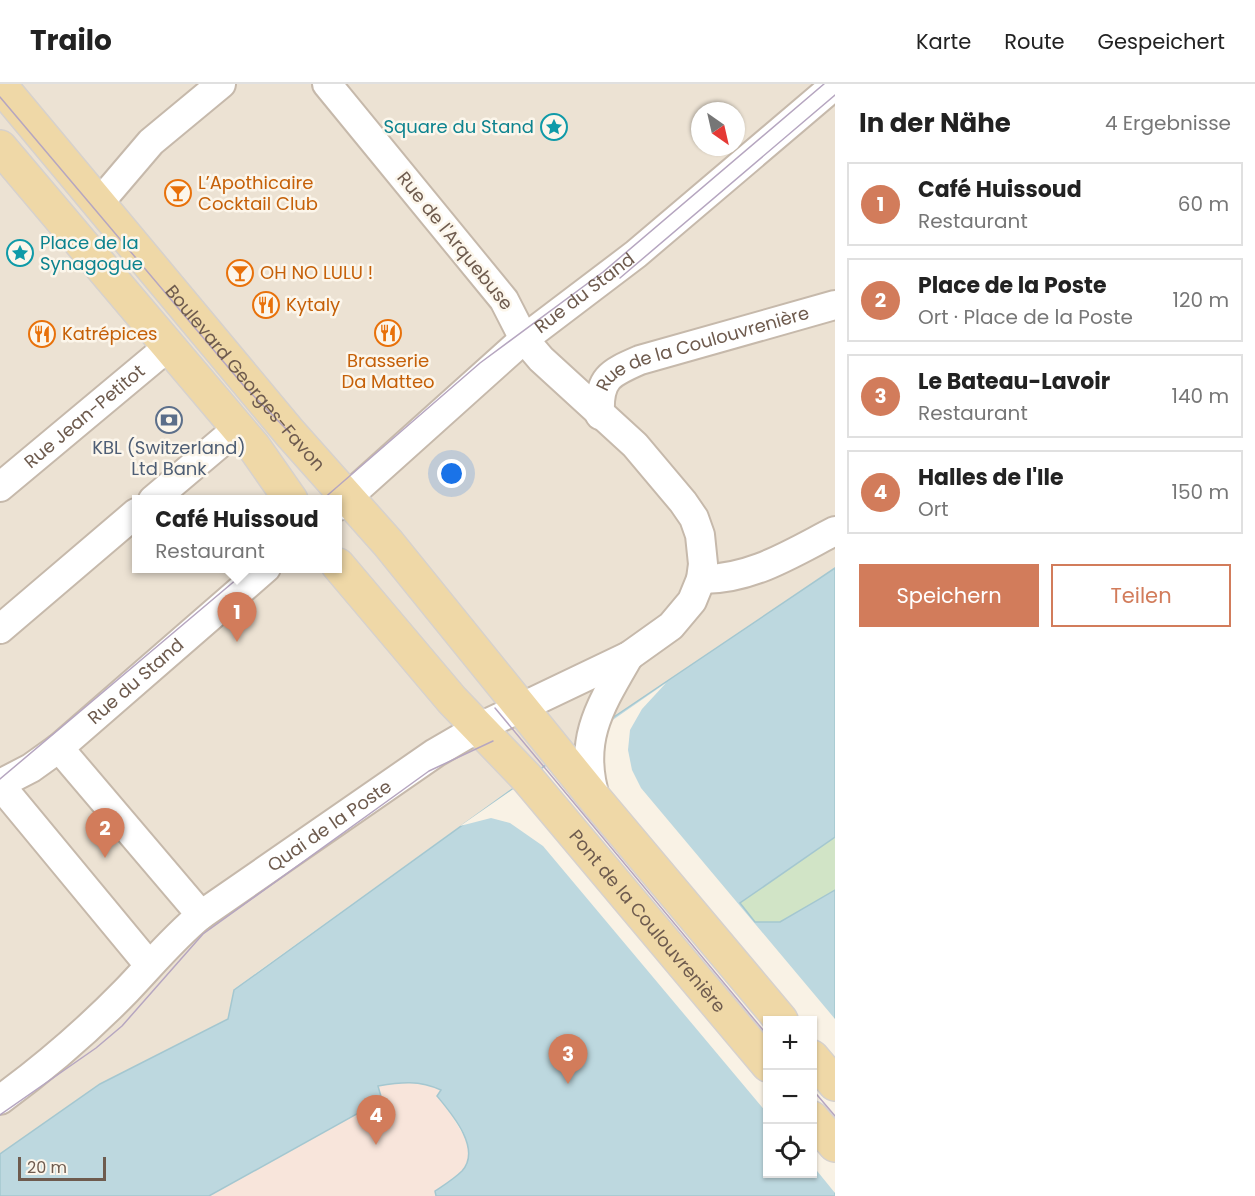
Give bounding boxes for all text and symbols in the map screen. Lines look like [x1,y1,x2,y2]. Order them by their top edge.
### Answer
text: Trailo [30,21,112,60]
text: Karte [916,27,971,56]
text: Route [1004,27,1065,56]
text: Gespeichert [1098,27,1225,56]
north arrow [691,102,745,156]
text: In der Nähe [859,105,1011,141]
text: 4 Ergebnisse [1105,109,1231,137]
place icon: Square du Stand [539,112,569,142]
place label: Square du Stand [383,114,534,139]
street label: Rue de l'Arquebuse [392,166,519,315]
place label: L’Apothicaire Cocktail Club [198,170,318,216]
text: Café Huissoud [918,174,1082,205]
bar icon: L’Apothicaire Cocktail Club [163,178,193,208]
text: 1 [877,190,884,218]
text: 60 m [1178,190,1229,218]
text: Restaurant [918,207,1028,235]
place label: Place de la Synagogue [40,230,143,276]
place icon: Place de la Synagogue [5,238,35,268]
street label: Rue du Stand [529,246,640,339]
bar icon: OH NO LULU ! [225,258,255,288]
place label: OH NO LULU ! [260,260,373,285]
text: Place de la Poste [918,270,1106,301]
street label: Boulevard Georges-Favon [160,279,331,476]
text: 2 [875,286,886,314]
text: 120 m [1173,286,1229,314]
restaurant icon: Kytaly [251,290,281,320]
place label: Kytaly [286,292,340,317]
street label: Rue de la Coulouvrenière [590,300,812,395]
text: Ort · Place de la Poste [918,303,1133,331]
restaurant icon: Brasserie Da Matteo [373,318,403,348]
restaurant icon: Katrépices [27,319,57,349]
place label: Katrépices [62,321,157,346]
place label: Brasserie Da Matteo [341,348,435,394]
street label: Rue Jean-Petitot [19,358,150,474]
text: Le Bateau-Lavoir [918,366,1110,397]
text: 3 [874,382,887,410]
text: 140 m [1172,382,1229,410]
text: Restaurant [918,399,1028,427]
bank icon: KBL (Switzerland) Ltd Bank [154,405,184,435]
place label: KBL (Switzerland) Ltd Bank [92,435,246,481]
your location [437,459,466,488]
text: Halles de l'Ile [918,462,1064,493]
text: 4 [874,478,887,506]
text: 150 m [1172,478,1229,506]
popup [132,495,342,573]
text: Ort [918,495,948,523]
text: Café Huissoud [155,504,319,535]
text: Restaurant [155,537,265,565]
button: Speichern [859,564,1039,627]
button: Teilen [1051,564,1231,627]
pin: 1 [218,592,256,642]
street label: Rue du Stand [82,632,189,730]
street label: Quai de la Poste [262,774,396,877]
pin: 2 [86,808,124,858]
street label: Pont de la Coulouvrenière [564,824,732,1018]
map controls [763,1016,817,1178]
button: + [763,1016,817,1070]
pin: 3 [548,1034,588,1084]
button: − [763,1070,817,1124]
pin: 4 [356,1096,395,1145]
button: locate [763,1124,817,1178]
scale bar [18,1154,106,1182]
text: 20 m [27,1156,67,1179]

